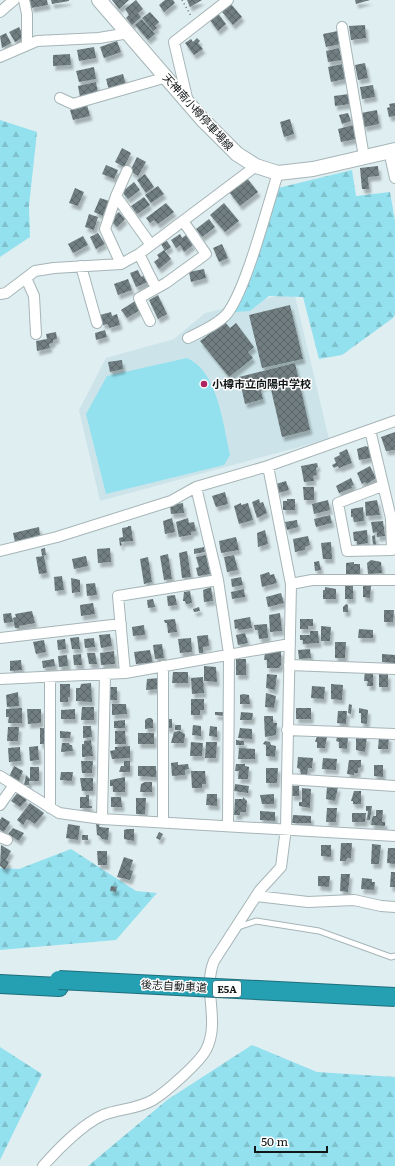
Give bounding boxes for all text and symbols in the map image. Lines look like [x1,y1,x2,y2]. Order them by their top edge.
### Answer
street label: 天神南小樽停車場線 [160,69,238,153]
place label: 小樽市立向陽中学校 [212,375,311,391]
marker: 小樽市立向陽中学校 [199,379,209,389]
street label: 後志自動車道 [141,975,207,995]
road number: E5A [213,981,241,997]
scale bar [255,1128,327,1154]
text: 50 m [261,1132,288,1150]

